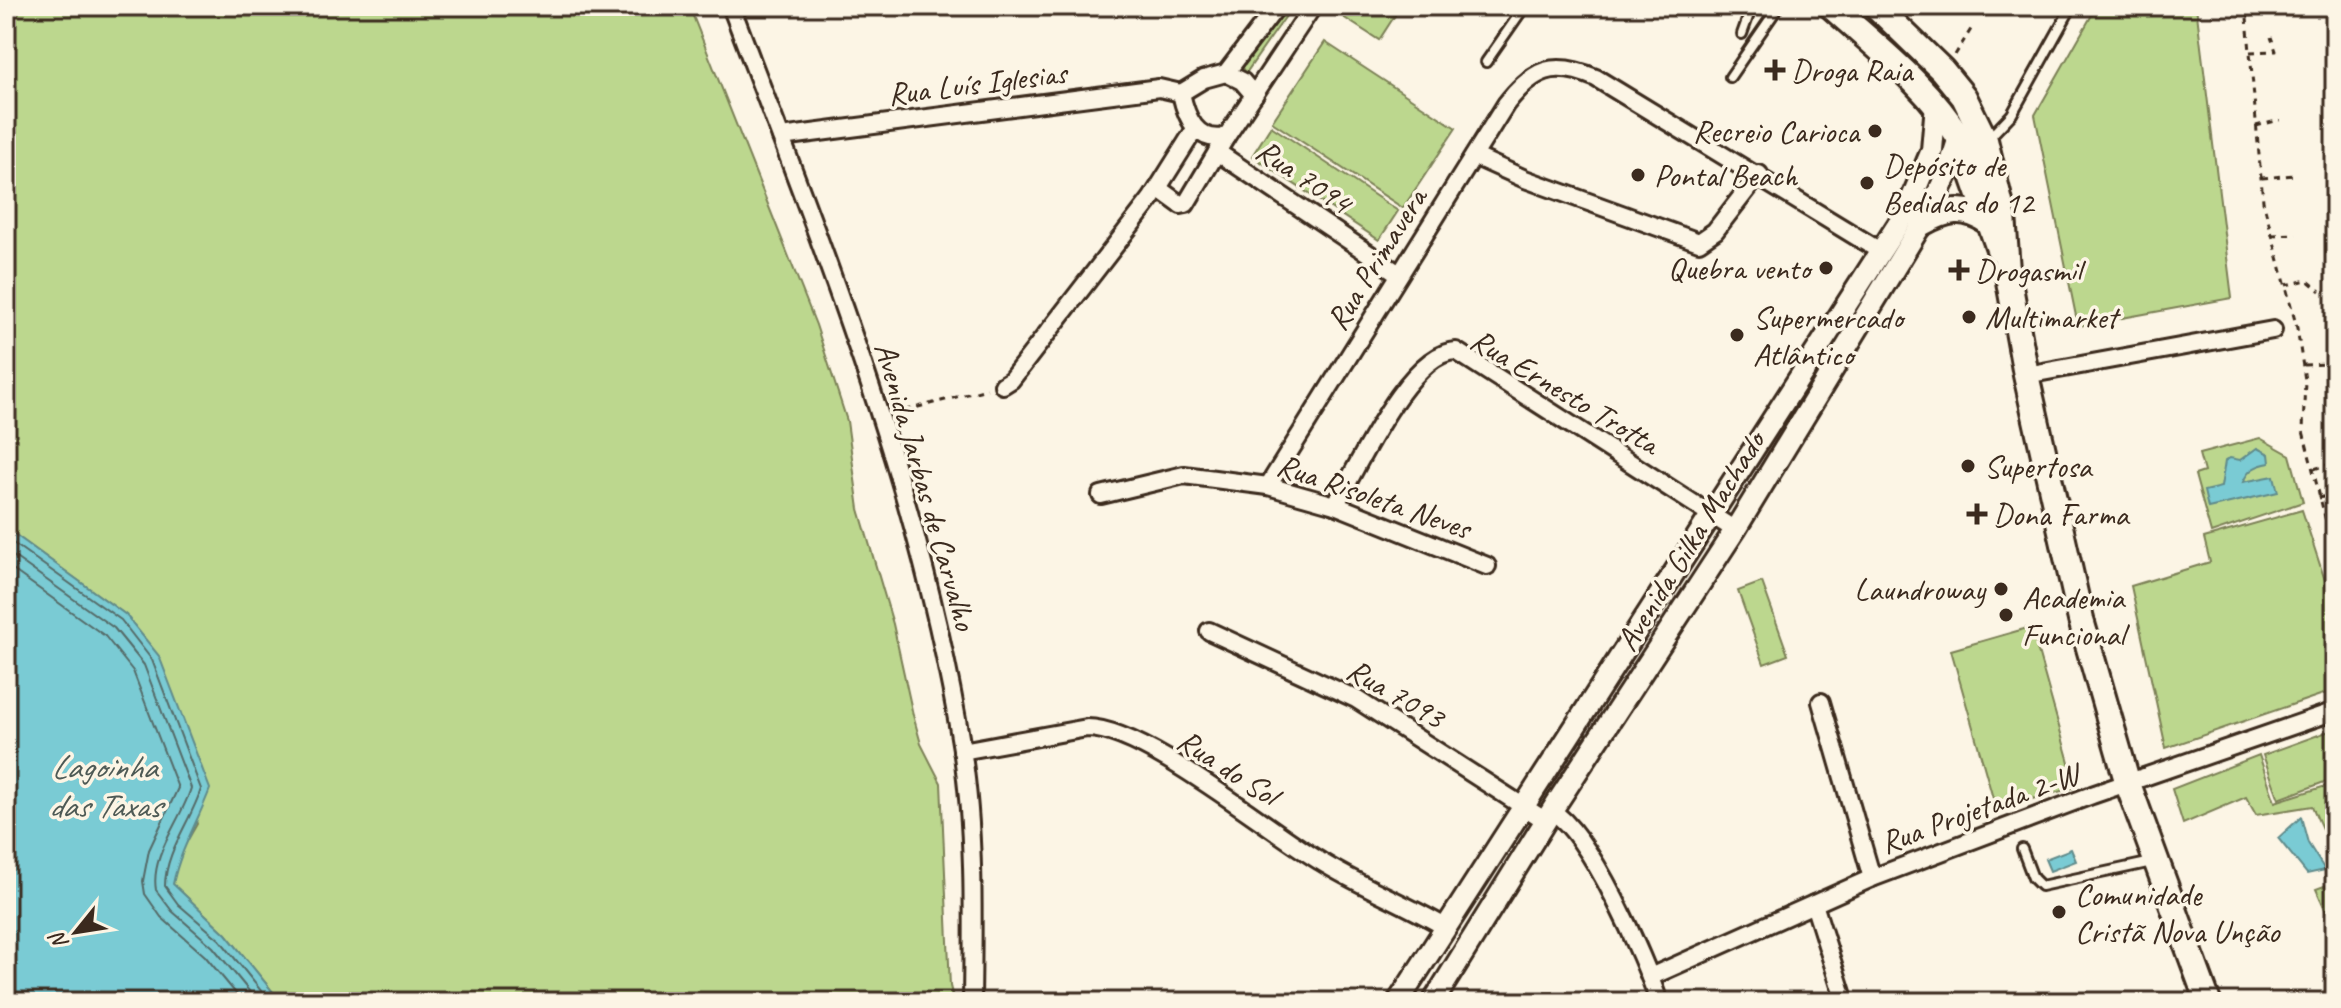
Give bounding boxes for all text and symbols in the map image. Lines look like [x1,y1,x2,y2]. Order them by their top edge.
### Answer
place label: Droga Raia [1791,50,1915,91]
street label: Rua Luís Iglesias [885,52,1071,115]
marker: Droga Raia [1766,61,1784,79]
place label: Recreio Carioca [1693,111,1861,152]
marker: Recreio Carioca [1866,122,1884,140]
street label: Rua 7094 [1248,130,1362,225]
place label: Depósito de Bedidas do 12 [1883,145,2036,223]
place label: Pontal Beach [1654,155,1799,196]
marker: Pontal Beach [1629,166,1647,184]
marker: Depósito de Bedidas do 12 [1858,174,1876,192]
street label: Rua Primavera [1317,178,1438,338]
place label: Quebra vento [1668,248,1814,289]
place label: Drogasmil [1975,250,2087,291]
marker: Quebra vento [1817,259,1835,277]
marker: Drogasmil [1950,261,1968,279]
place label: Supermercado Atlântico [1753,297,1906,375]
place label: Multimarket [1985,297,2122,338]
marker: Multimarket [1960,308,1978,326]
street label: Rua Ernesto Trotta [1463,319,1669,465]
marker: Supermercado Atlântico [1728,326,1746,344]
street label: Avenida Jarbas de Carvalho [865,338,987,636]
street label: Avenida Gilka Machado [1607,421,1776,659]
street label: Rua Risoleta Neves [1272,444,1478,549]
place label: Supertosa [1984,446,2094,487]
marker: Supertosa [1959,457,1977,475]
place label: Dona Farma [1993,494,2131,535]
marker: Dona Farma [1968,505,1986,523]
place label: Laundroway [1854,569,1987,610]
place label: Academia Funcional [2022,577,2130,655]
marker: Laundroway [1992,580,2010,598]
marker: Academia Funcional [1997,606,2015,624]
street label: Rua 7093 [1339,649,1454,739]
street label: Rua do Sol [1170,720,1291,818]
water label: Lagoinha das Taxas [48,745,166,827]
street label: Rua Projetada 2-W [1875,752,2089,863]
place label: Comunidade Cristã Nova Unção [2075,874,2281,952]
north arrow [36,892,116,972]
marker: Comunidade Cristã Nova Unção [2050,903,2068,921]
text: N [42,926,75,954]

